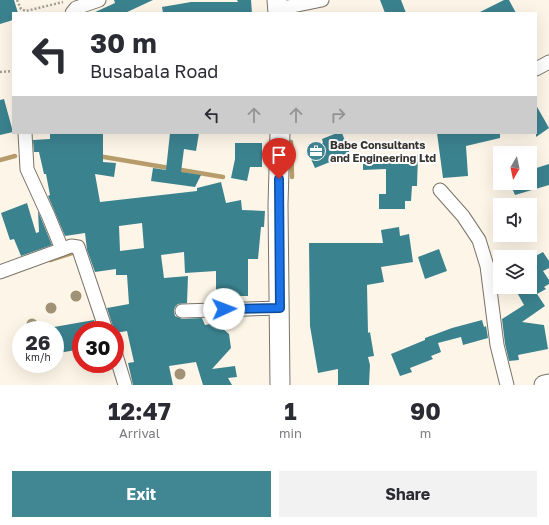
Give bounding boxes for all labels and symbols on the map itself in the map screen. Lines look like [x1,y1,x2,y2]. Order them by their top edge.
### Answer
pin [262,138,296,179]
place label: Babe Consultants and Engineering Ltd [330,138,436,164]
office icon: Babe Consultants and Engineering Ltd [305,140,327,162]
north arrow [493,146,537,190]
position arrow [203,288,245,330]
speed limit sign: 30 [72,321,124,373]

